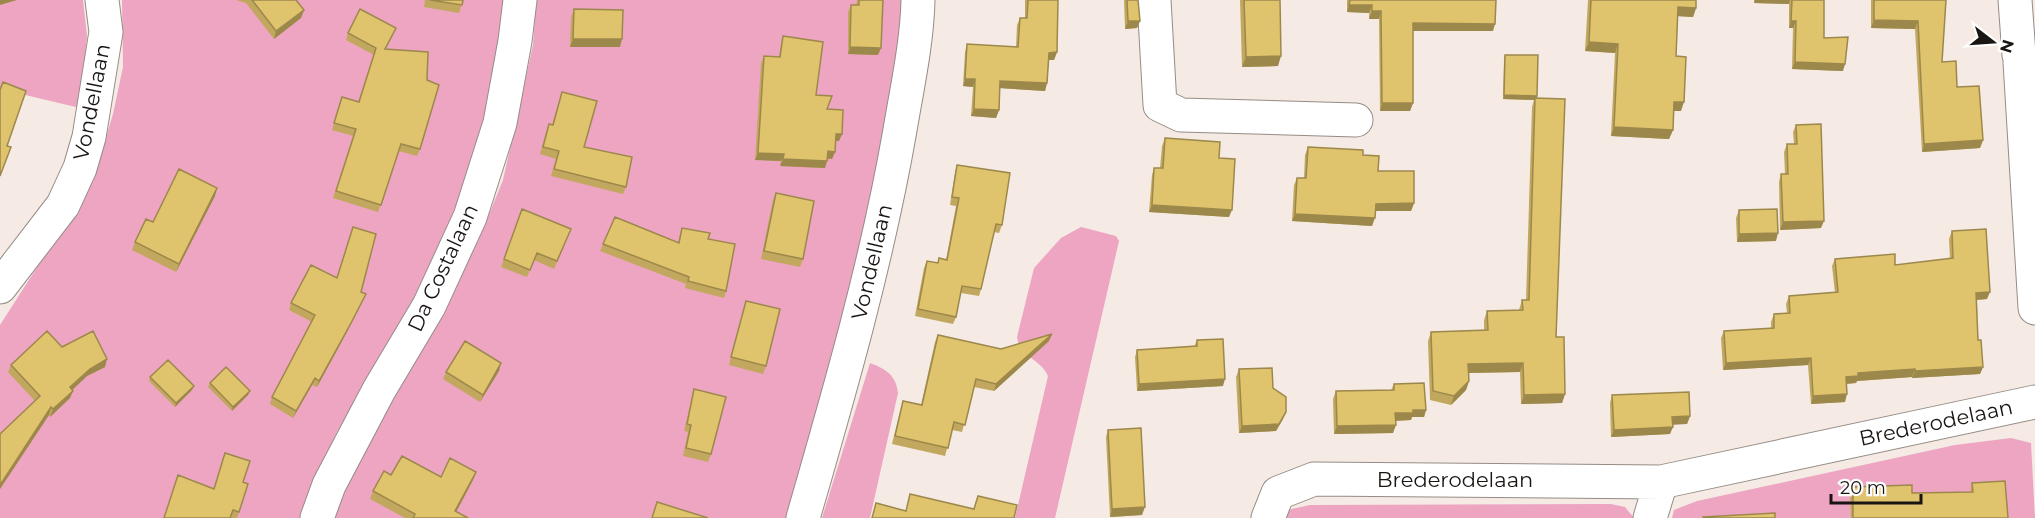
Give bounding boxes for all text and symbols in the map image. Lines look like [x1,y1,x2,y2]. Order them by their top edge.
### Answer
north arrow [1963,12,2023,72]
text: N [1996,37,2018,55]
street label: Vondellaan [68,42,115,162]
street label: Da Costalaan [402,200,483,336]
street label: Vondellaan [846,202,897,322]
street label: Brederodelaan [1857,394,2015,451]
street label: Brederodelaan [1377,467,1533,492]
scale bar [1831,467,1921,505]
text: 20 m [1840,477,1886,499]

